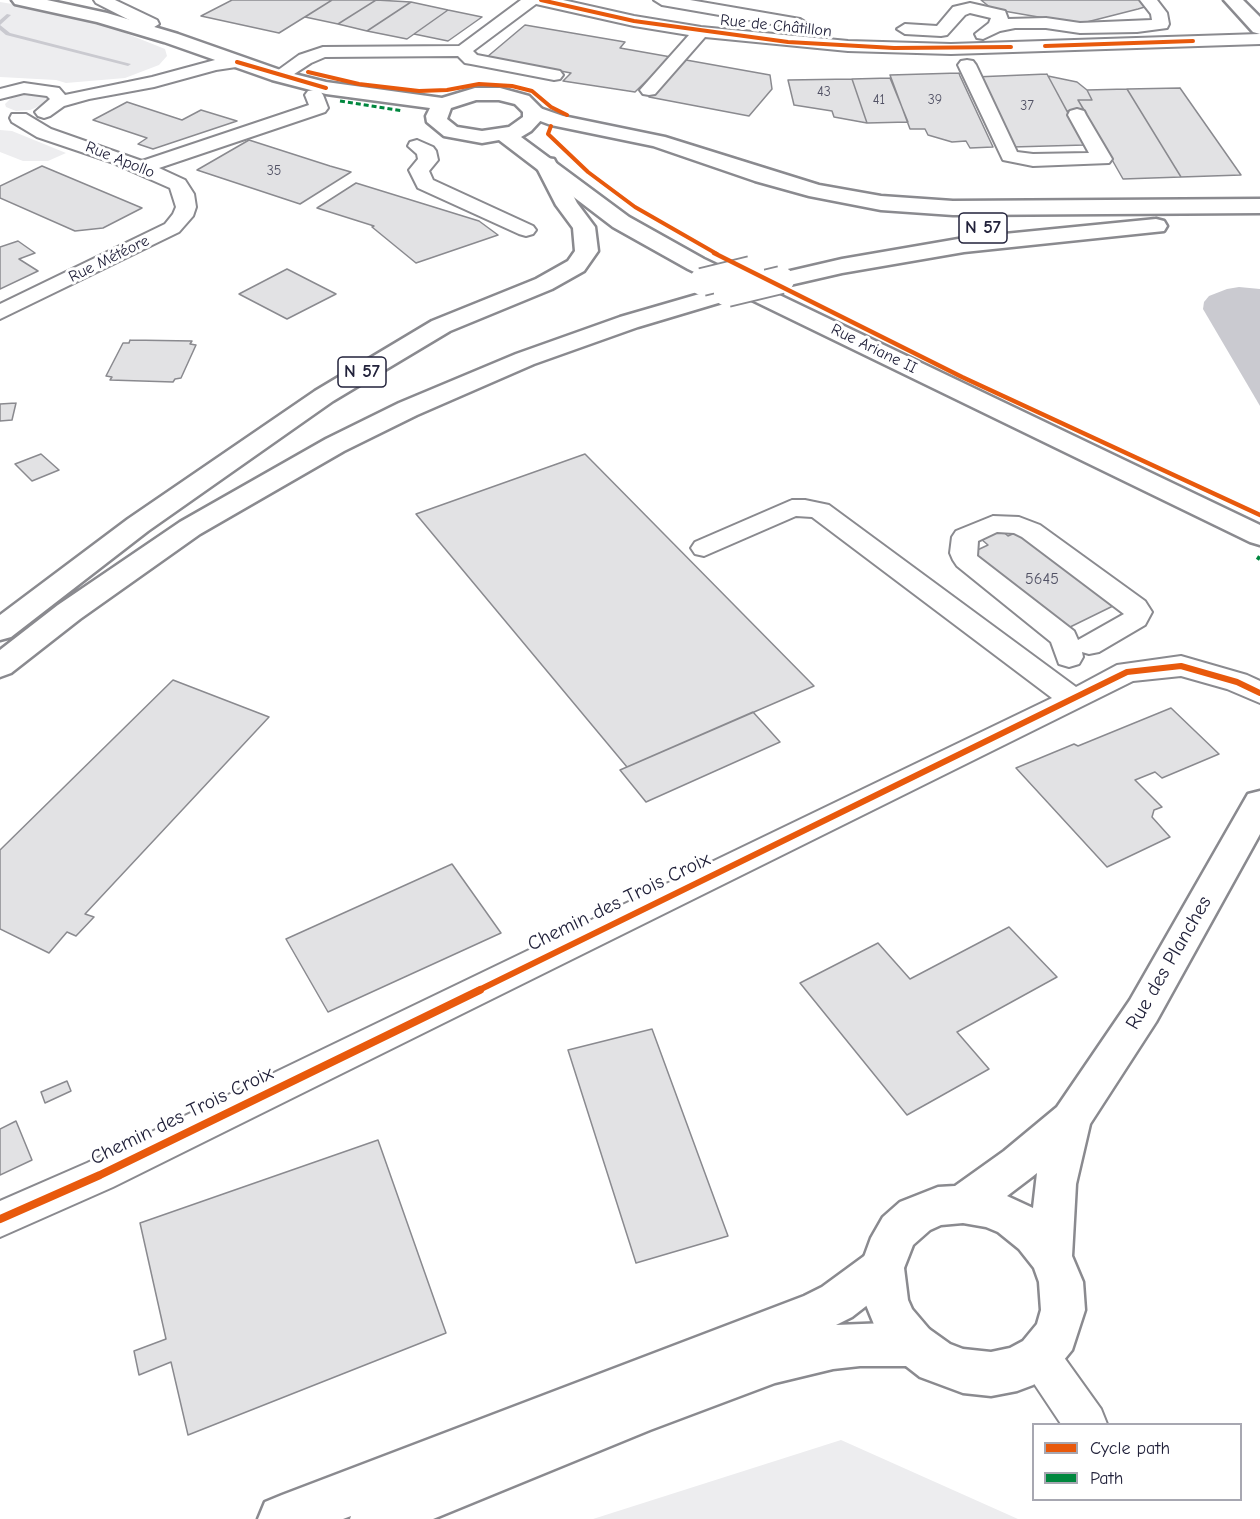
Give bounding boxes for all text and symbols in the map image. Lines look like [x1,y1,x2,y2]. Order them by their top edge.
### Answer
street label: Rue de Châtillon [719,11,833,41]
house number: 43 [817,84,831,100]
house number: 41 [873,92,885,108]
house number: 39 [928,92,942,108]
house number: 37 [1020,98,1034,114]
street label: Rue Apollo [83,137,157,183]
house number: 35 [267,163,281,179]
road number: N 57 [959,213,1007,243]
street label: Rue Météore [66,231,152,287]
street label: Rue Ariane II [828,320,920,378]
road number: N 57 [338,357,386,387]
house number: 5645 [1025,569,1059,589]
street label: Chemin des Trois Croix [524,847,714,957]
street label: Rue des Planches [1121,892,1217,1034]
street label: Chemin des Trois Croix [87,1061,277,1171]
legend [1032,1423,1242,1501]
text: Cycle path [1090,1438,1170,1459]
text: Path [1090,1468,1123,1489]

